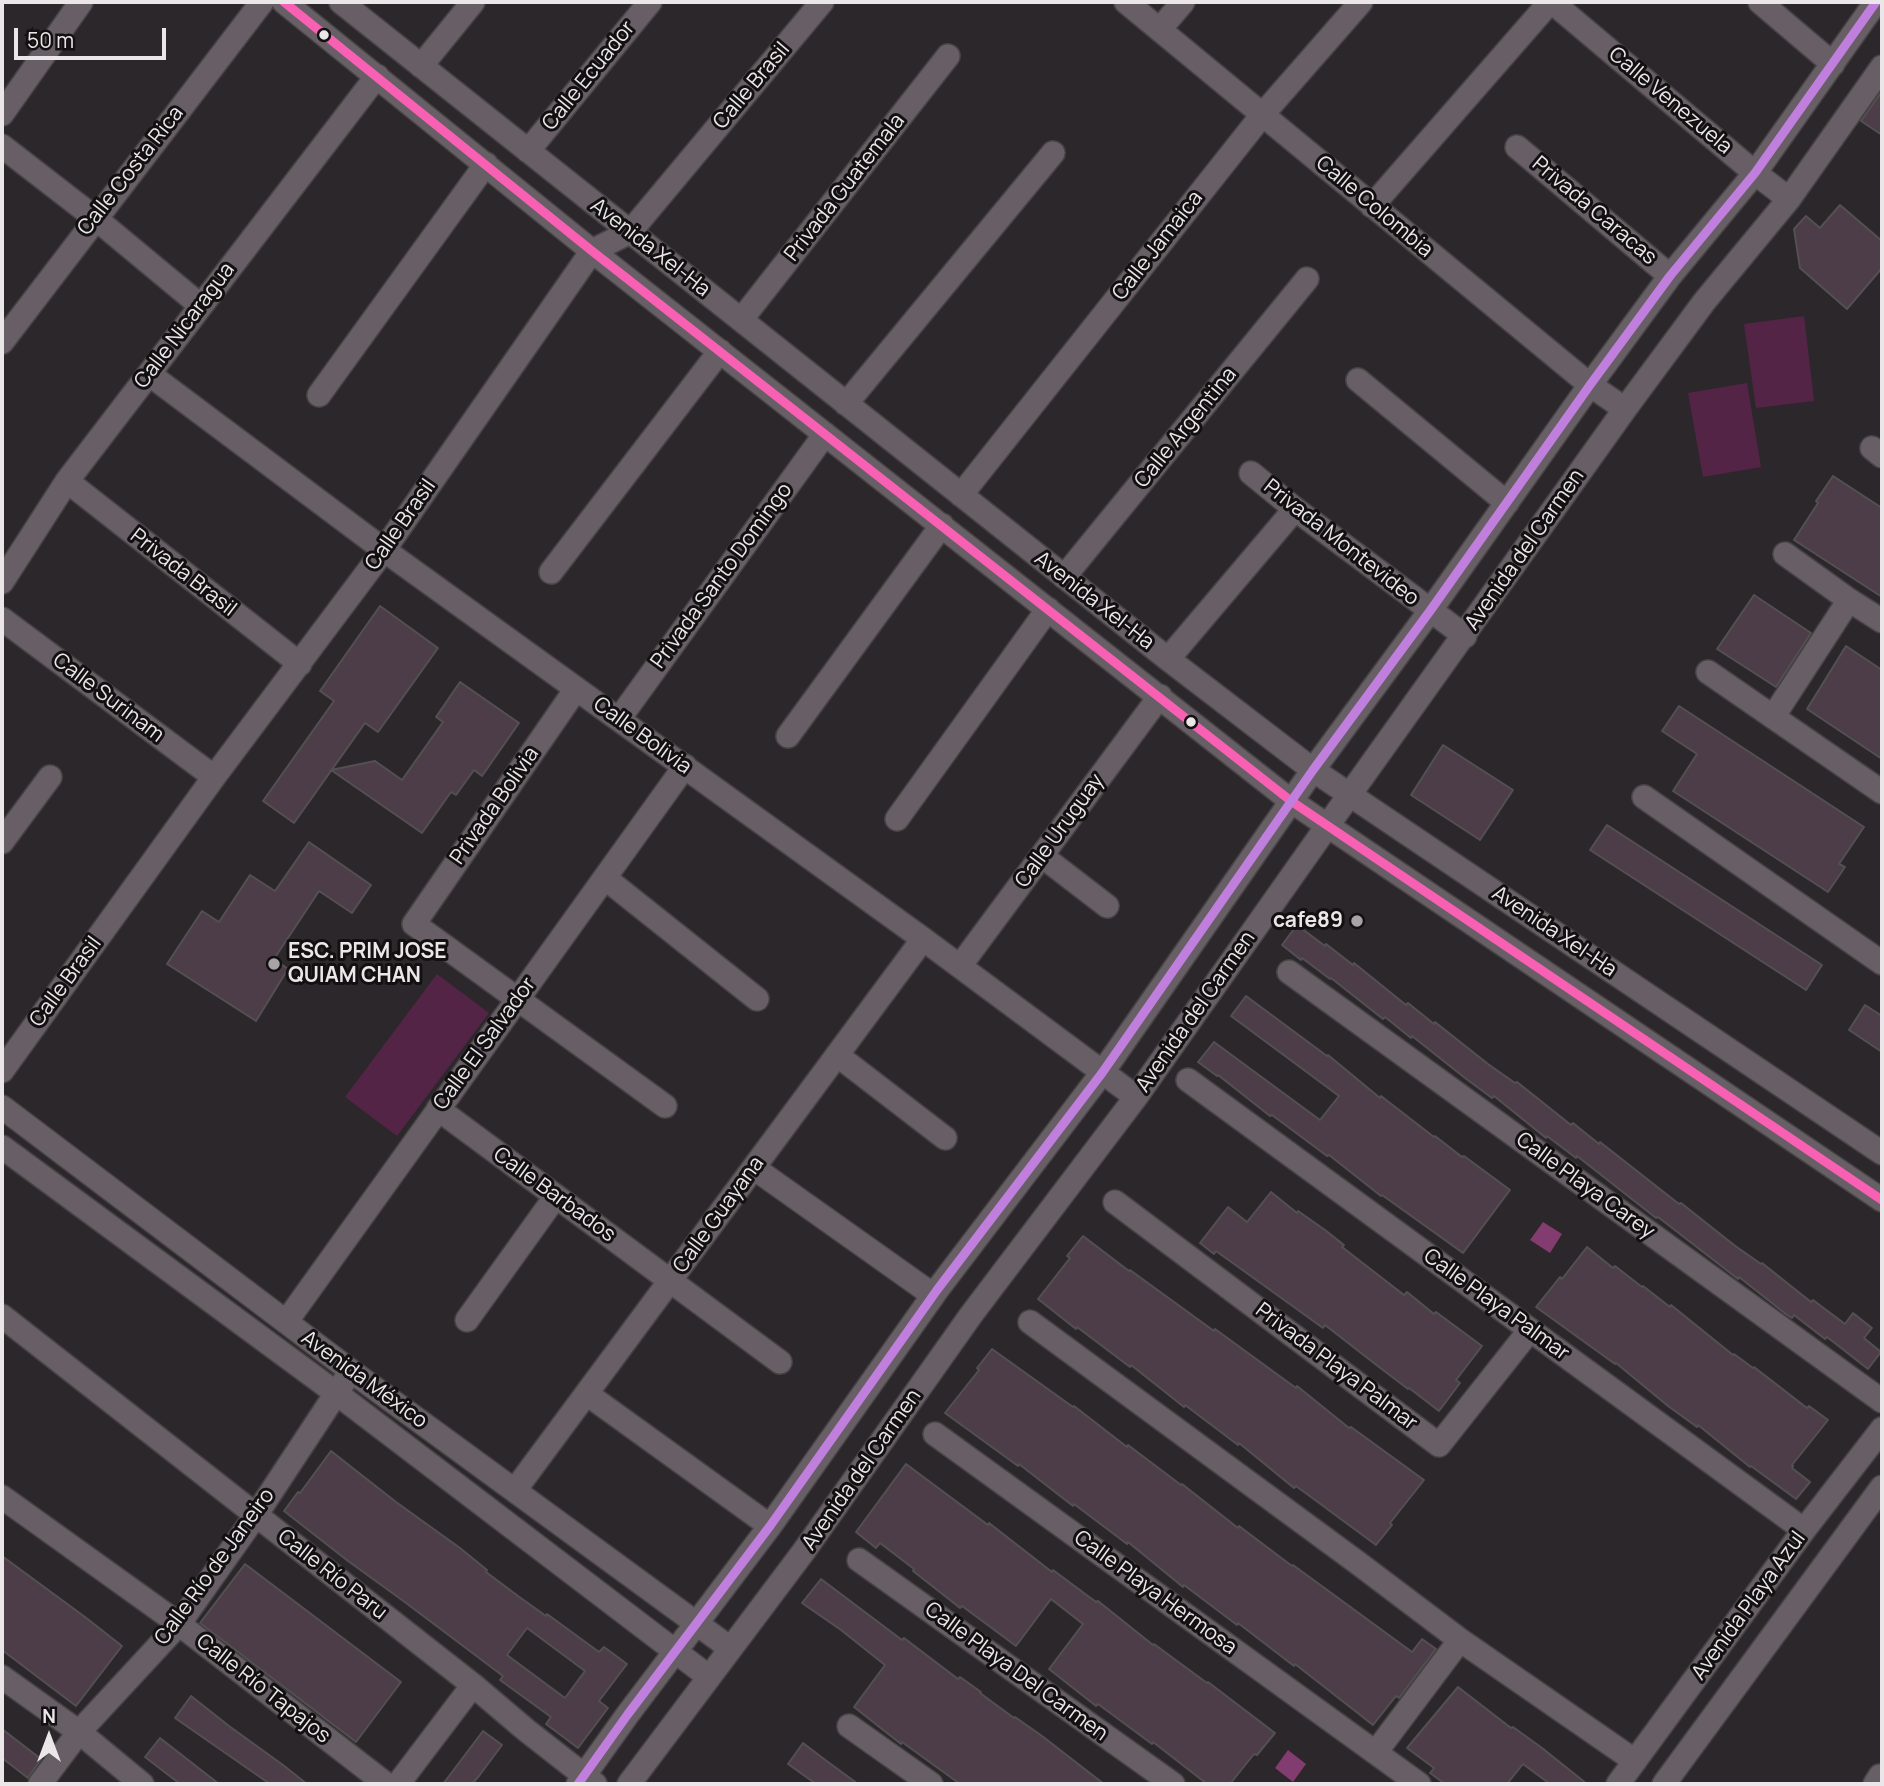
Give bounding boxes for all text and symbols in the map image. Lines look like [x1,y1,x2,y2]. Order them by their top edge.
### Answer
scale bar [18,14,170,58]
street label: Calle Ecuador [537,16,641,136]
text: 50 m [27,26,74,54]
unlabelled marker [317,28,331,42]
street label: Calle Brasil [708,37,796,135]
street label: Calle Venezuela [1603,42,1737,160]
street label: Calle Costa Rica [73,101,189,241]
street label: Privada Guatemala [780,109,910,267]
street label: Calle Colombia [1311,151,1437,263]
street label: Privada Caracas [1527,152,1661,270]
street label: Calle Jamaica [1107,186,1209,306]
street label: Avenida Xel-Ha [585,194,715,302]
street label: Calle Nicaragua [130,258,240,394]
street label: Calle Argentina [1130,363,1242,493]
street label: Avenida del Carmen [1460,465,1590,635]
street label: Calle Brasil [360,475,442,575]
street label: Privada Montevideo [1258,475,1424,611]
street label: Privada Santo Domingo [646,478,798,674]
street label: Privada Brasil [125,524,241,622]
street label: Avenida Xel-Ha [1029,547,1159,655]
street label: Calle Surinam [47,648,169,748]
street label: Calle Bolivia [588,692,696,780]
unlabelled marker [1184,715,1198,729]
street label: Privada Bolivia [445,742,545,870]
street label: Calle Uruguay [1010,769,1110,893]
street label: Avenida Xel-Ha [1487,881,1621,983]
place label: cafe89 [1273,908,1343,934]
marker: cafe89 [1349,913,1365,929]
street label: Avenida del Carmen [1131,927,1261,1097]
street label: Calle Brasil [25,932,107,1032]
place label: ESC. PRIM JOSE QUIAM CHAN [288,939,447,989]
marker: ESC. PRIM JOSE QUIAM CHAN [266,956,282,972]
street label: Calle El Salvador [428,973,542,1115]
street label: Calle Playa Carey [1511,1127,1659,1245]
street label: Calle Barbados [488,1142,620,1248]
street label: Calle Guayana [668,1152,770,1278]
street label: Calle Playa Palmar [1418,1244,1574,1366]
street label: Privada Playa Palmar [1250,1298,1422,1436]
street label: Avenida México [296,1326,432,1434]
street label: Avenida del Carmen [797,1385,927,1555]
street label: Calle Río de Janeiro [150,1484,280,1650]
street label: Calle Río Paru [272,1525,392,1625]
street label: Calle Playa Hermosa [1069,1525,1241,1661]
street label: Avenida Playa Azul [1687,1527,1811,1685]
street label: Calle Playa Del Carmen [920,1597,1112,1747]
street label: Calle Río Tapajos [191,1629,335,1749]
north arrow [14,1702,84,1772]
text: N [42,1703,56,1729]

